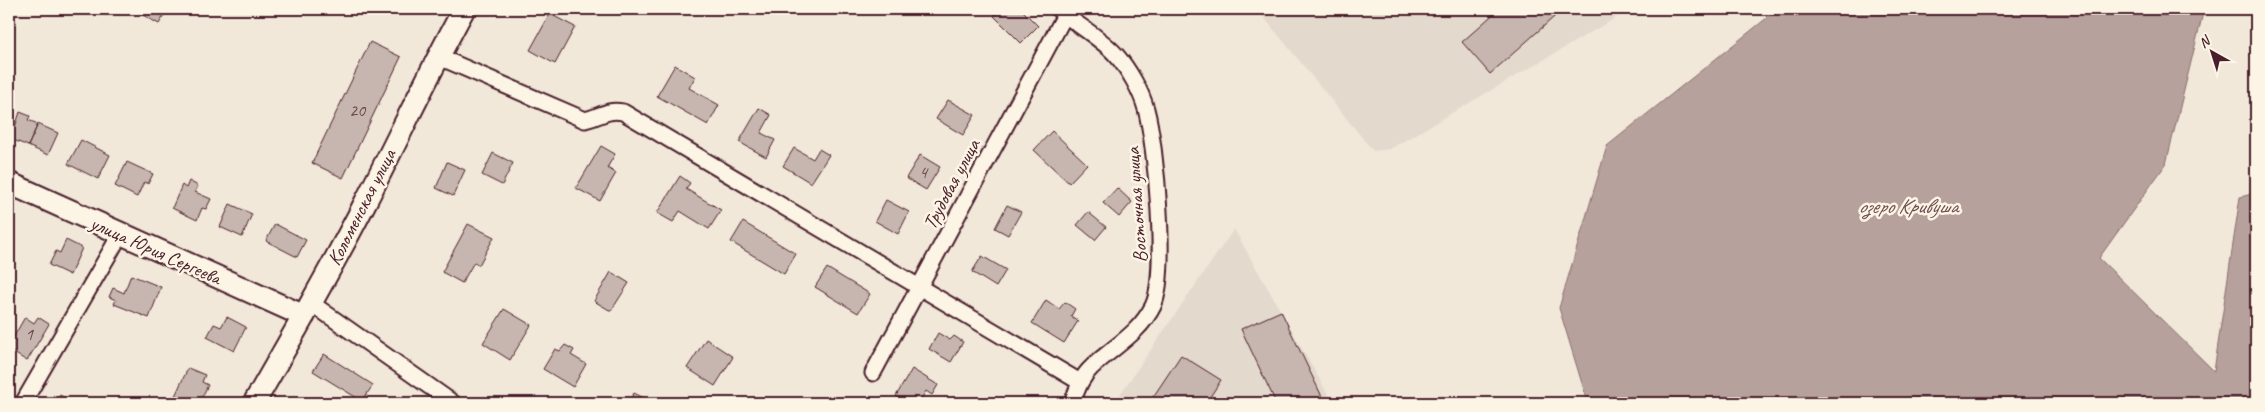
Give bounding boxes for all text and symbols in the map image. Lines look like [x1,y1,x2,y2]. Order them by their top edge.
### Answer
north arrow [2188,28,2238,78]
text: N [2195,31,2215,52]
house number: 20 [349,99,367,121]
street label: Трудовая улица [917,134,986,234]
street label: Коломенская улица [321,143,402,270]
street label: Восточная улица [1120,145,1153,264]
house number: 4 [919,161,929,183]
water label: озеро Кривуша [1858,193,1960,220]
street label: улица Юрия Сергеева [86,210,227,291]
house number: 1 [25,323,34,345]

